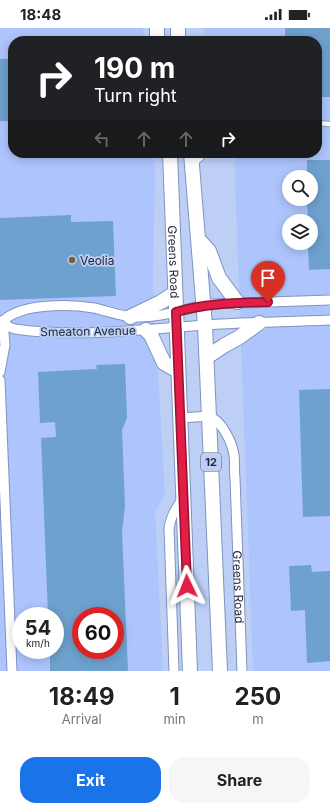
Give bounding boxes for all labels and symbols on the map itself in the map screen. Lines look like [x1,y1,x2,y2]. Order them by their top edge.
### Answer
street label: Greens Road [165,225,183,299]
place label: Veolia [80,253,114,268]
marker: Veolia [67,255,77,265]
pin [251,261,285,302]
street label: Smeaton Avenue [40,323,136,339]
road number: 12 [201,453,221,471]
street label: Greens Road [230,550,248,624]
position arrow [166,565,208,607]
speed limit sign: 60 [72,607,124,659]

